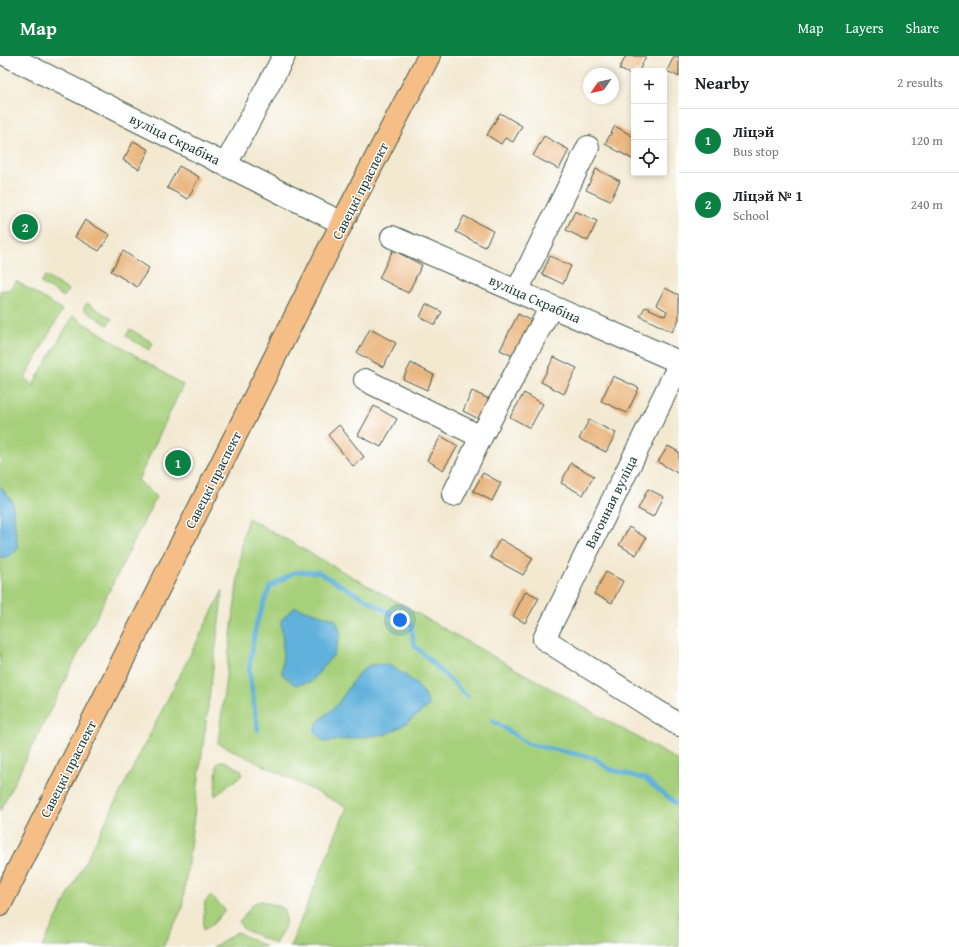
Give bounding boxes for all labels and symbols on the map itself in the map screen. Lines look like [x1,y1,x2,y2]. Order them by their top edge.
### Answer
north arrow [583,68,619,104]
street label: вуліца Скрабіна [126,108,224,170]
street label: Савецкі праспект [327,139,393,243]
pin: 2 [12,212,38,242]
street label: вуліца Скрабіна [486,270,584,328]
street label: Савецкі праспект [180,428,246,532]
pin: 1 [165,448,191,478]
street label: Вагонная вуліца [580,452,642,552]
your location [390,610,410,630]
street label: Савецкі праспект [35,717,101,821]

